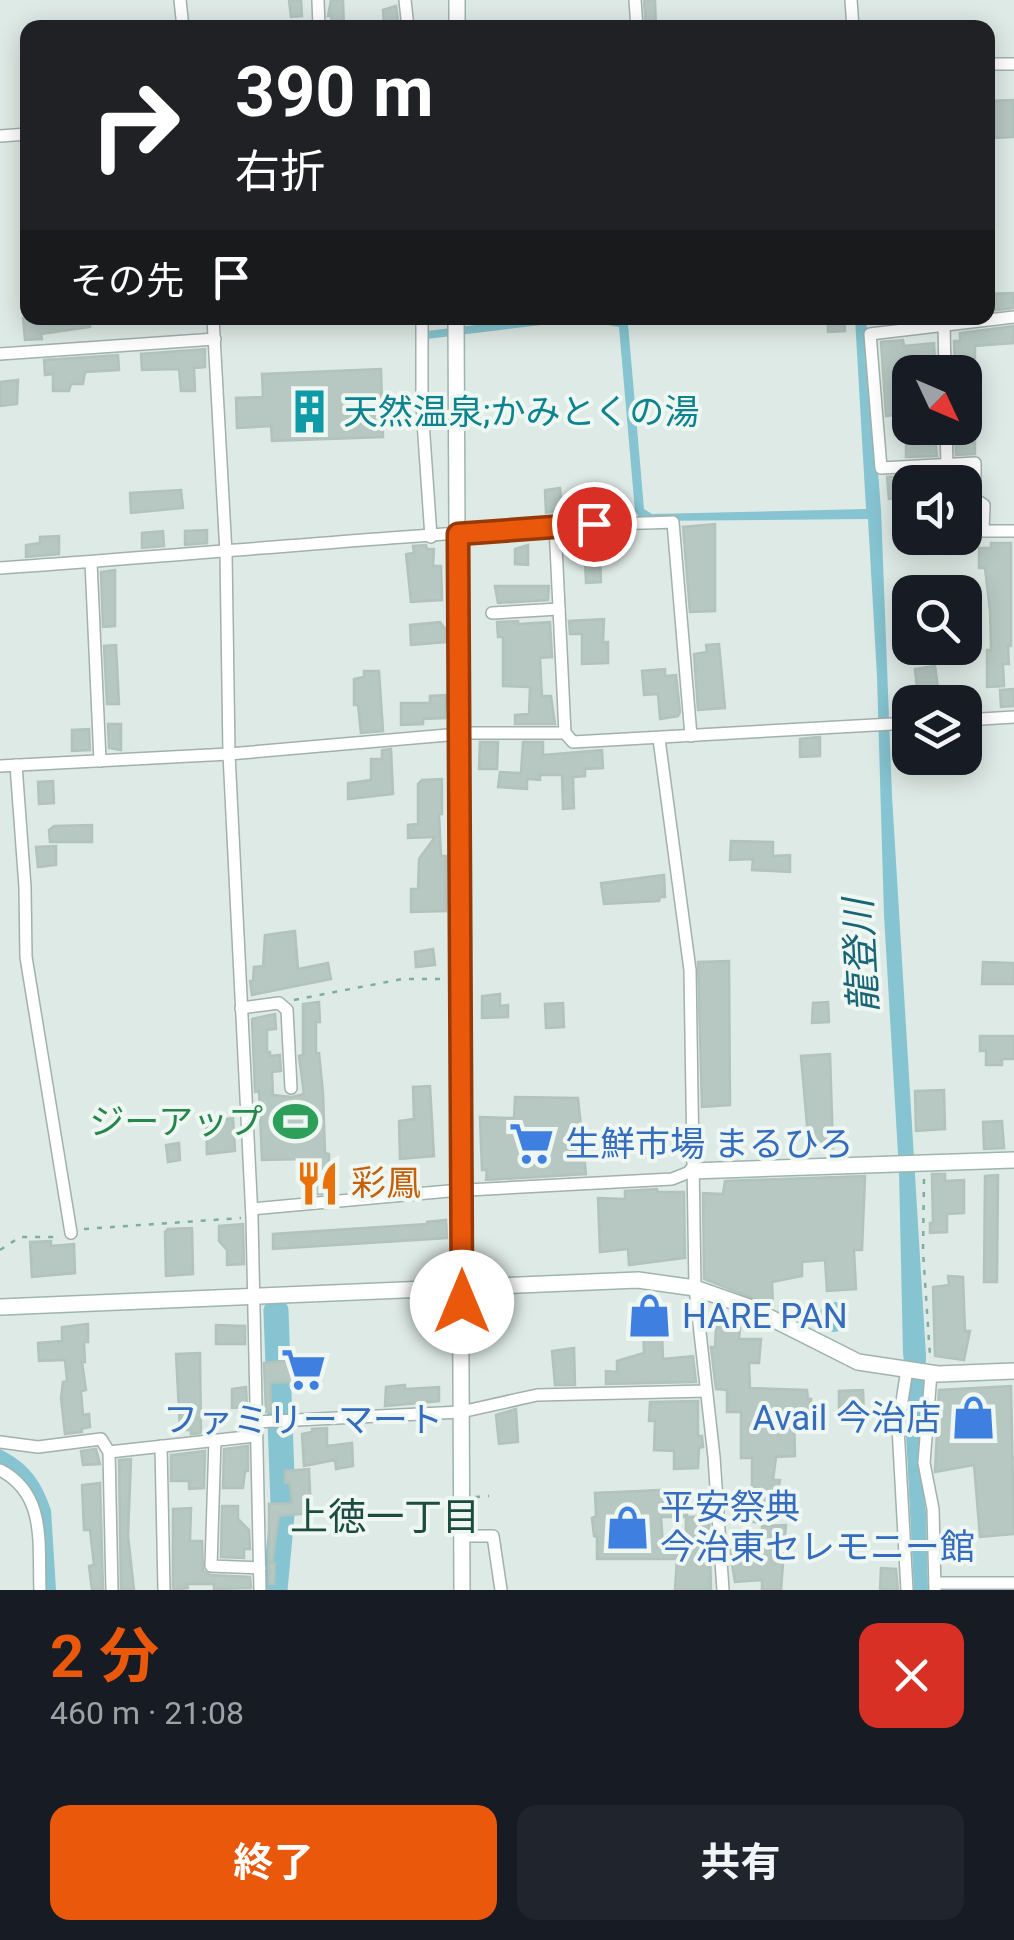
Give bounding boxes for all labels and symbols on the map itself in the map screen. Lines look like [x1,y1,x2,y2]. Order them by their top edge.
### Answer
north arrow [892,355,982,445]
building icon: 天然温泉;かみとくの湯 [286,388,334,436]
place label: 天然温泉;かみとくの湯 [343,392,699,433]
pin [552,482,637,567]
water label: 龍登川 [836,894,886,1014]
sports icon: ジーアップ [272,1098,320,1146]
place label: ジーアップ [89,1102,263,1143]
supermarket icon: 生鮮市場 まるひろ [508,1120,556,1168]
place label: 生鮮市場 まるひろ [565,1124,854,1165]
restaurant icon: 彩鳳 [294,1159,342,1207]
place label: 彩鳳 [351,1163,421,1204]
position arrow [410,1250,514,1354]
shop icon: HARE PAN [625,1292,673,1340]
place label: HARE PAN [682,1296,848,1337]
supermarket icon: ファミリーマート [279,1346,327,1394]
shop icon: Avail 今治店 [950,1394,998,1442]
place label: Avail 今治店 [753,1398,941,1439]
place label: ファミリーマート [163,1400,443,1441]
place label: 平安祭典 今治東セレモニー館 [660,1487,975,1568]
district label: 上徳一丁目 [290,1495,480,1539]
shop icon: 平安祭典 今治東セレモニー館 [603,1503,651,1551]

